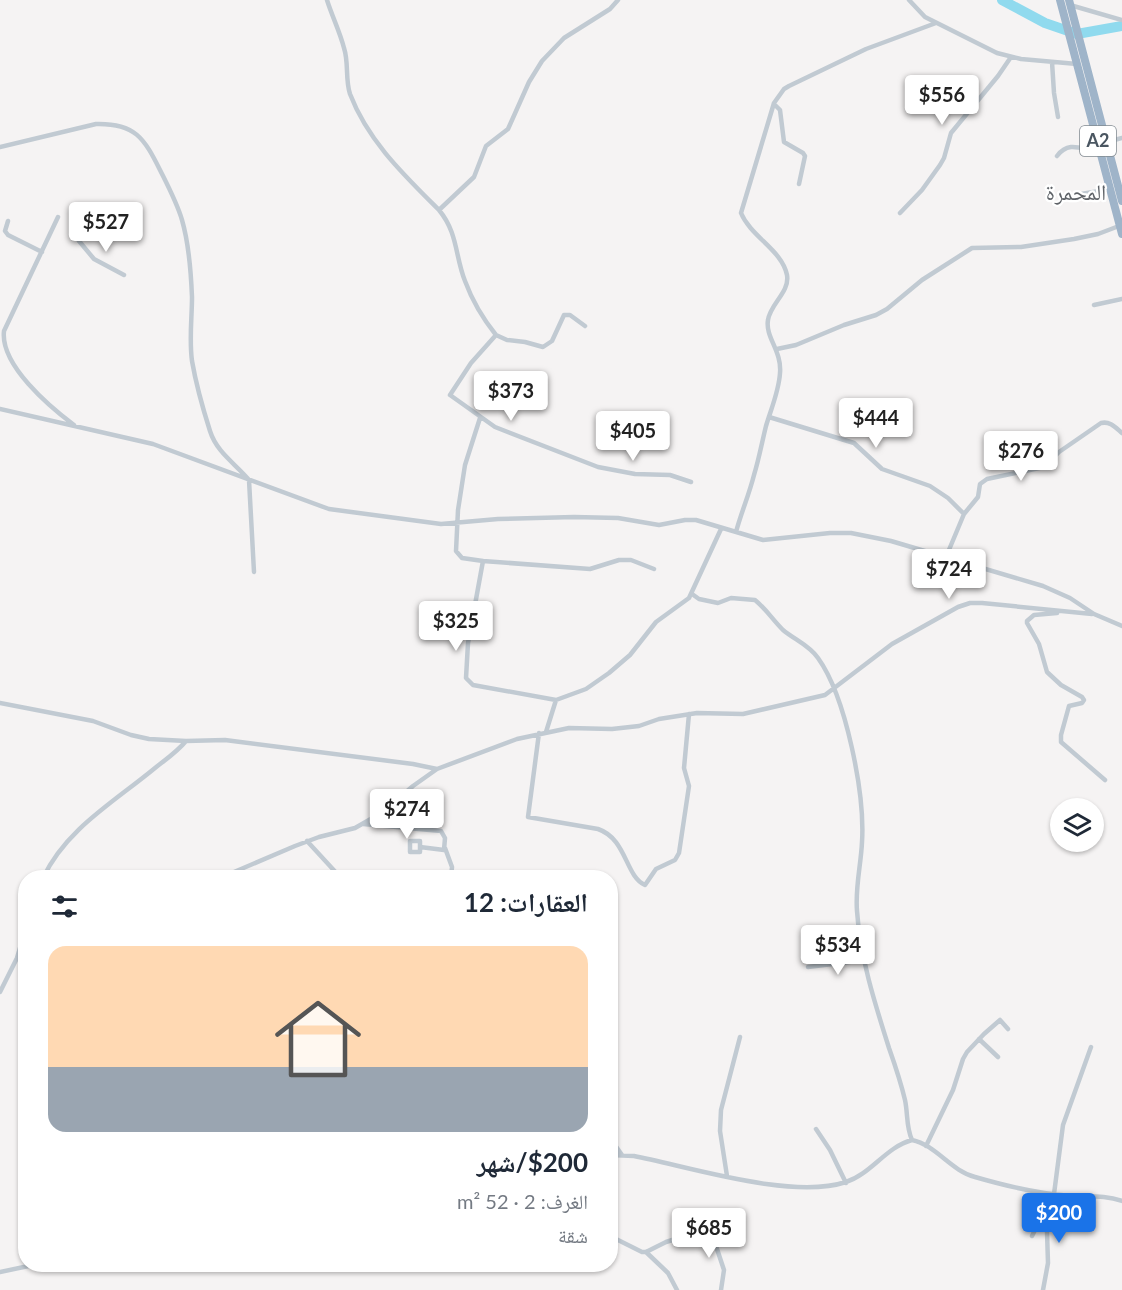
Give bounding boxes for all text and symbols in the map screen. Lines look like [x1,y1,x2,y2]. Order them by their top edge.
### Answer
pin: $556 [906,75,978,126]
text: $556 [919,82,965,106]
road number: A2 [1080,126,1116,156]
district label: المحمرة [1046,178,1106,205]
pin: $527 [70,202,142,253]
text: $527 [83,209,129,233]
pin: $373 [475,371,547,422]
text: $373 [488,378,534,402]
pin: $444 [840,398,912,449]
text: $444 [853,405,899,429]
pin: $405 [597,411,669,462]
text: $405 [610,418,656,442]
pin: $276 [985,431,1057,482]
text: $276 [998,438,1044,462]
pin: $724 [913,549,985,600]
text: $724 [926,556,972,580]
pin: $325 [420,601,492,652]
text: $325 [433,608,479,632]
pin: $274 [371,789,443,840]
text: $274 [384,796,430,820]
map controls [1050,798,1104,852]
button: layers [1050,798,1104,852]
text: العقارات: 12 [464,886,588,918]
icon: filters [48,890,81,923]
pin: $534 [802,925,874,976]
text: $534 [815,932,861,956]
icon: home [264,985,372,1093]
text: $200/شهر [477,1146,588,1178]
text: الغرف: 2 · 52 m² [457,1189,588,1213]
pin: $200 [1023,1193,1095,1244]
text: $200 [1036,1200,1082,1224]
pin: $685 [673,1208,745,1259]
text: $685 [686,1215,732,1239]
text: شقة [558,1223,588,1247]

